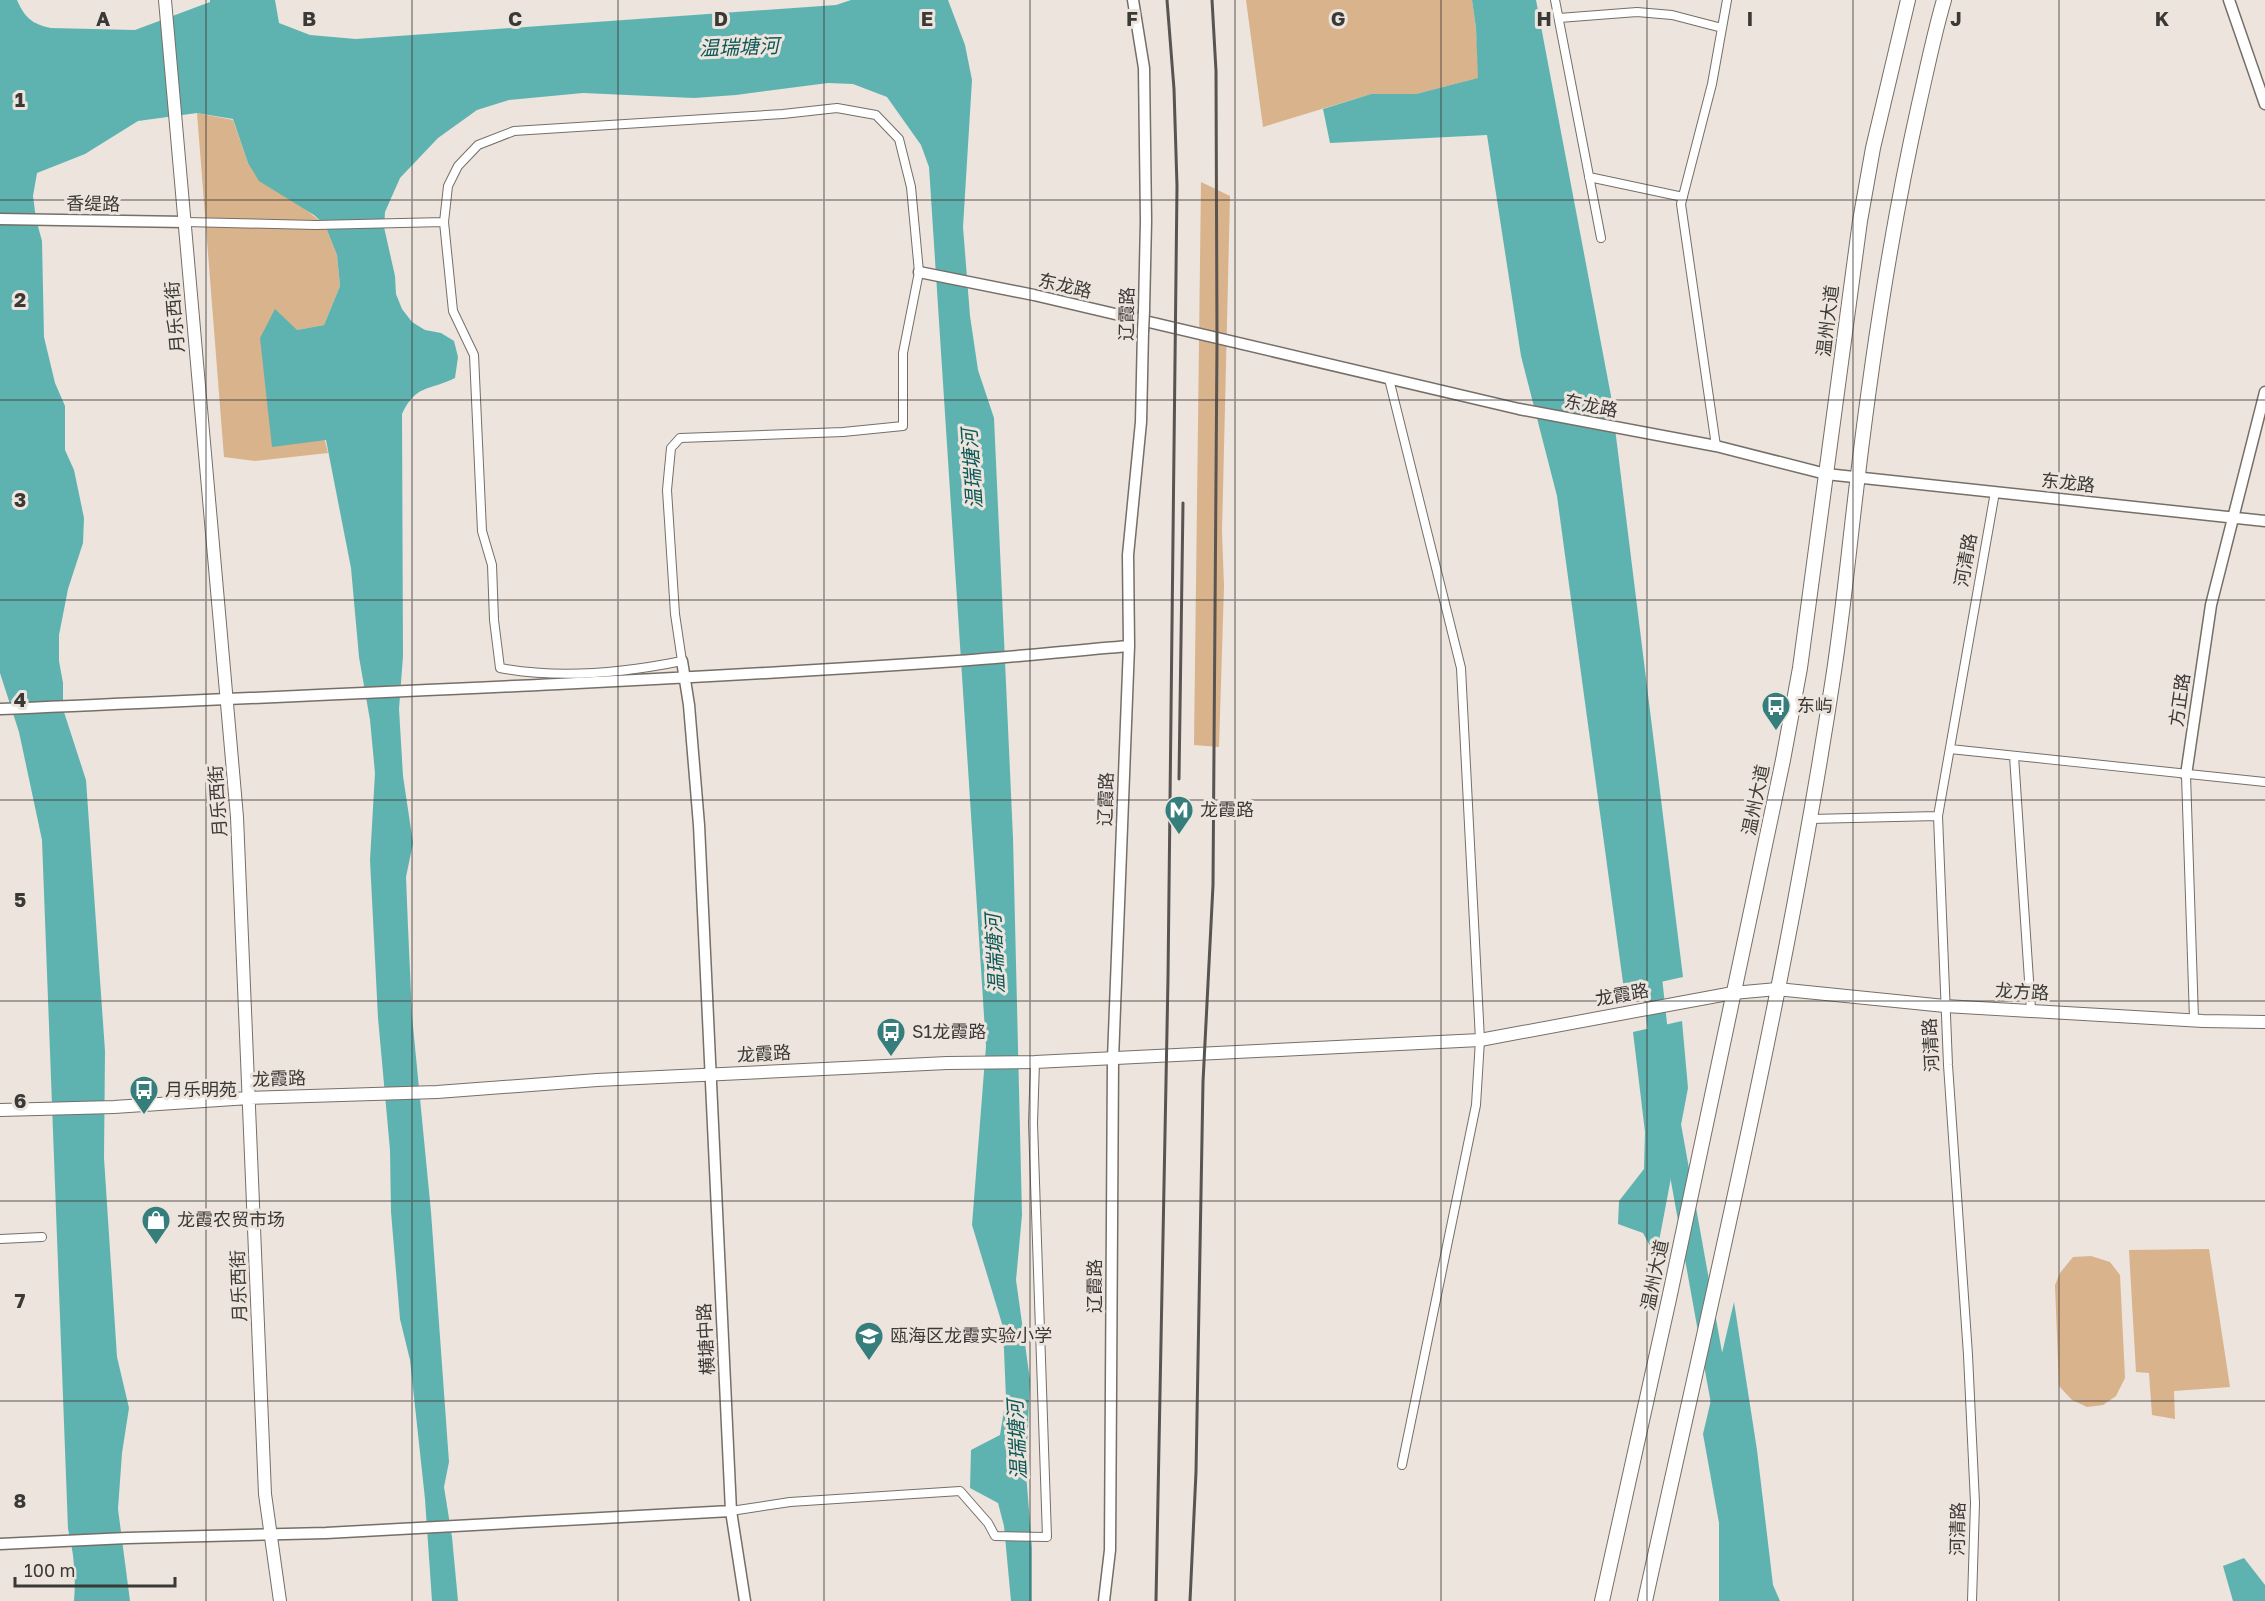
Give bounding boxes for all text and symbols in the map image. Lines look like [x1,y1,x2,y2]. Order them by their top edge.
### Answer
text: A [96,6,110,30]
text: B [302,6,316,30]
text: C [508,6,522,30]
text: D [714,6,728,30]
text: E [921,6,933,30]
text: F [1126,6,1138,30]
text: G [1331,6,1345,30]
text: H [1536,6,1552,30]
text: I [1747,6,1753,30]
text: J [1950,6,1962,30]
text: K [2155,6,2170,30]
water label: 温瑞塘河 [699,32,783,59]
text: 1 [15,87,25,111]
street label: 香缇路 [66,192,120,214]
street label: 东龙路 [1036,268,1094,302]
street label: 月乐西街 [160,280,188,354]
street label: 温州大道 [1812,284,1842,358]
text: 2 [14,287,26,311]
street label: 辽霞路 [1115,287,1137,341]
street label: 东龙路 [1563,389,1620,421]
water label: 温瑞塘河 [956,424,986,510]
street label: 东龙路 [2040,468,2096,496]
text: 3 [14,487,26,511]
street label: 河清路 [1949,531,1981,588]
street label: 方正路 [2164,672,2194,728]
text: 4 [14,687,26,711]
bus stop icon: 东屿 [1760,690,1792,732]
place label: 东屿 [1797,694,1833,716]
street label: 温州大道 [1737,762,1773,837]
street label: 月乐西街 [204,764,230,838]
street label: 辽霞路 [1093,772,1117,826]
metro station icon: 龙霞路 [1163,794,1195,836]
place label: 龙霞路 [1200,798,1254,820]
text: 5 [14,887,26,911]
water label: 温瑞塘河 [980,909,1008,995]
street label: 龙霞路 [1593,978,1650,1010]
street label: 龙方路 [1995,979,2050,1003]
bus stop icon: S1龙霞路 [875,1016,907,1058]
street label: 河清路 [1918,1018,1942,1073]
place label: S1龙霞路 [912,1020,986,1042]
street label: 龙霞路 [736,1041,791,1065]
street label: 龙霞路 [252,1066,306,1090]
bus stop icon: 月乐明苑 [128,1074,160,1116]
place label: 月乐明苑 [165,1078,237,1100]
text: 6 [14,1088,26,1112]
shop icon: 龙霞农贸市场 [140,1204,172,1246]
place label: 龙霞农贸市场 [177,1208,285,1230]
street label: 温州大道 [1636,1237,1672,1312]
street label: 月乐西街 [226,1250,250,1322]
street label: 辽霞路 [1083,1259,1105,1313]
text: 7 [15,1288,26,1312]
street label: 横塘中路 [692,1303,718,1376]
school or university icon: 瓯海区龙霞实验小学 [853,1320,885,1362]
place label: 瓯海区龙霞实验小学 [890,1324,1052,1346]
water label: 温瑞塘河 [1002,1395,1030,1481]
text: 8 [14,1488,26,1512]
street label: 河清路 [1946,1502,1968,1556]
scale bar [15,1550,176,1588]
text: 100 m [24,1559,75,1581]

